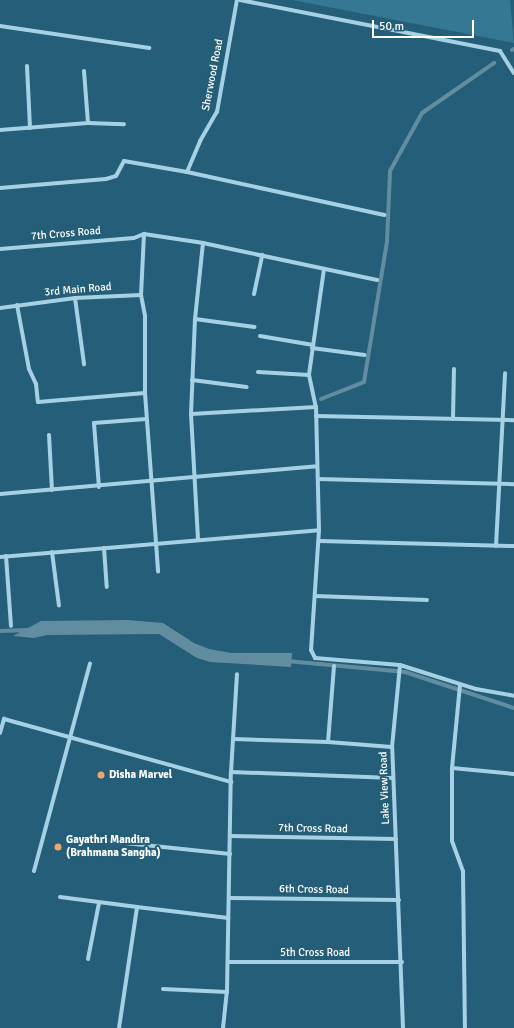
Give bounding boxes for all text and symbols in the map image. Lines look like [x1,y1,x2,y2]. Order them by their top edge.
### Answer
scale bar [374,12,476,38]
text: 50 m [379,19,404,34]
street label: Sherwood Road [200,38,226,112]
street label: 7th Cross Road [31,224,101,244]
street label: 3rd Main Road [44,280,112,300]
street label: Lake View Road [377,751,393,825]
place label: Disha Marvel [109,768,172,782]
marker: Disha Marvel [96,770,106,780]
street label: 7th Cross Road [278,822,348,836]
place label: Gayathri Mandira (Brahmana Sangha) [66,834,161,860]
marker: Gayathri Mandira (Brahmana Sangha) [53,842,63,852]
street label: 6th Cross Road [279,883,349,897]
street label: 5th Cross Road [280,946,350,960]

